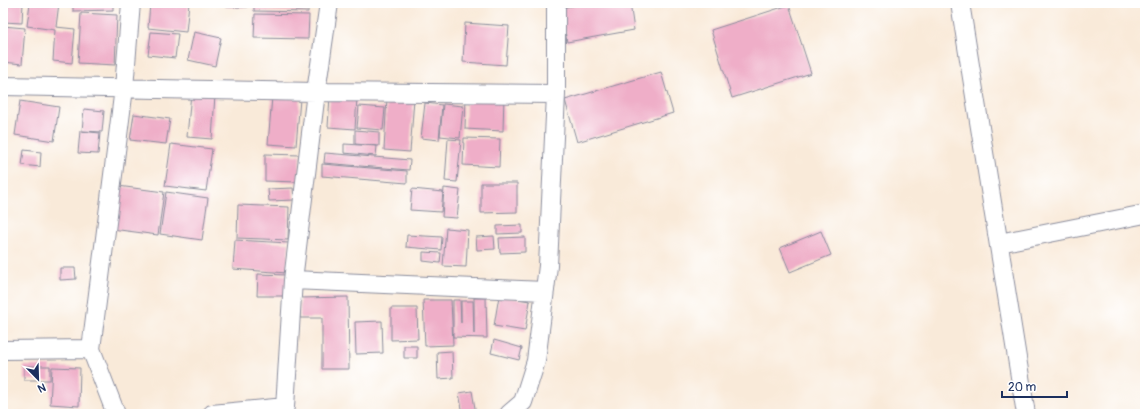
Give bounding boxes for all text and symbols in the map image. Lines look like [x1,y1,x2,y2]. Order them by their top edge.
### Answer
north arrow [18,359,58,399]
scale bar [1002,373,1067,399]
text: N [35,380,48,395]
text: 20 m [1008,380,1037,395]

